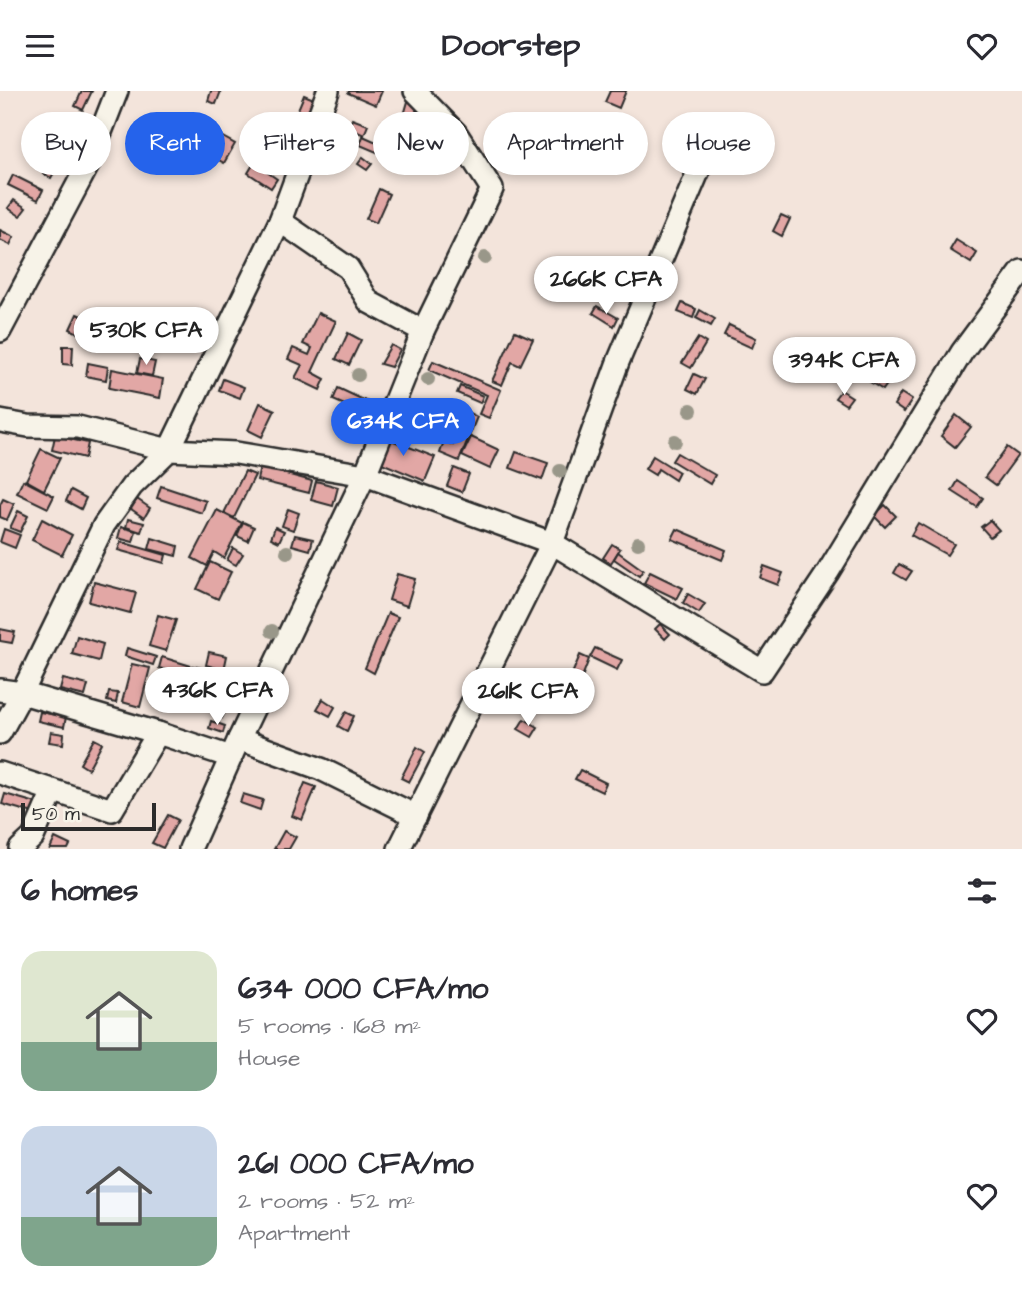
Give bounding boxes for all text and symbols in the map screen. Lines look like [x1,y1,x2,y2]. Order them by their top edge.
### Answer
text: Doorstep [442,23,580,68]
icon: menu [21,27,59,65]
icon: heart [963,27,1001,65]
chip: Buy [21,112,111,175]
chip: Rent [125,112,225,175]
chip: Filters [239,112,359,175]
chip: New [373,112,469,175]
chip: Apartment [483,112,648,175]
chip: House [662,112,775,175]
pin: 266K CFA [534,257,678,316]
text: 266K CFA [550,263,662,295]
pin: 530K CFA [74,307,218,367]
text: 530K CFA [90,314,202,346]
pin: 394K CFA [772,337,916,397]
text: 394K CFA [789,344,899,376]
pin: 634K CFA [331,399,475,458]
text: 634K CFA [347,405,459,437]
pin: 436K CFA [145,667,289,727]
pin: 261K CFA [456,669,600,728]
text: 436K CFA [161,674,273,706]
text: 261K CFA [478,675,578,707]
scale bar [21,800,156,832]
text: 50 m [32,801,80,828]
text: 6 homes [21,870,138,912]
icon: filters [963,872,1001,910]
text: 634 000 CFA/mo [238,968,488,1010]
icon: home [77,979,161,1063]
icon: heart [963,1002,1001,1040]
text: 5 rooms · 168 m² [238,1010,421,1042]
text: House [238,1042,301,1074]
text: 261 000 CFA/mo [238,1143,474,1185]
icon: home [77,1154,161,1238]
icon: heart [963,1177,1001,1215]
text: 2 rooms · 52 m² [238,1185,415,1217]
text: Apartment [238,1217,350,1249]

